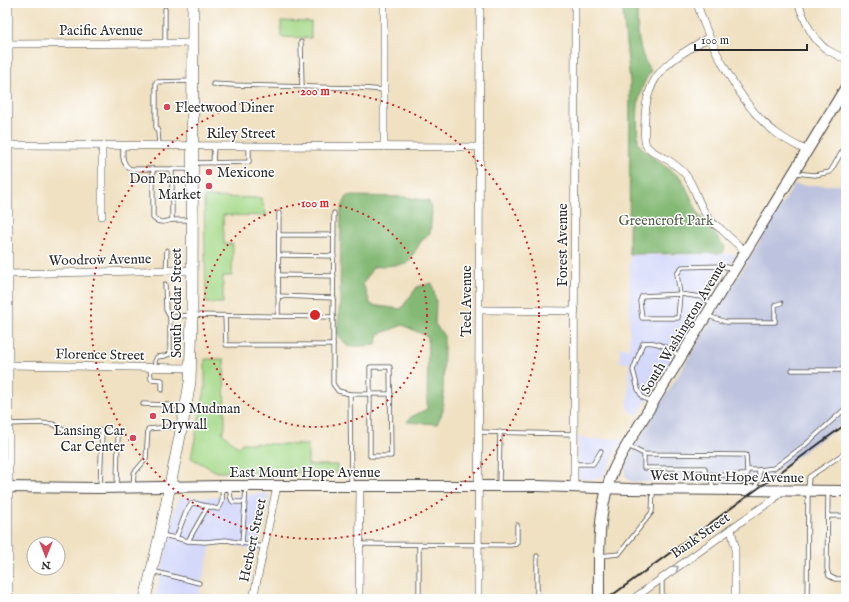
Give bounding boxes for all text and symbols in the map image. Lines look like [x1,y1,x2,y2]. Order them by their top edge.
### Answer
street label: Pacific Avenue [59,22,143,40]
scale bar [695,26,807,52]
text: 100 m [701,33,729,48]
text: 200 m [300,84,330,99]
place label: Fleetwood Diner [175,99,274,117]
marker: Fleetwood Diner [162,102,172,112]
street label: Riley Street [206,125,276,143]
place label: Mexicone [217,164,275,182]
marker: Mexicone [204,167,214,177]
place label: Don Pancho Market [129,170,201,204]
marker: Don Pancho Market [204,181,214,191]
text: 100 m [301,196,330,211]
street label: Forest Avenue [554,203,572,287]
park label: Greencroft Park [619,212,714,230]
street label: South Cedar Street [168,248,186,358]
street label: Woodrow Avenue [48,250,152,270]
street label: South Washington Avenue [637,257,731,398]
street label: Teel Avenue [458,265,476,337]
centre of rings [308,308,322,322]
street label: Florence Street [55,345,145,365]
place label: MD Mudman Drywall [161,400,241,434]
marker: MD Mudman Drywall [148,411,158,421]
place label: Lansing Car Car Center [54,422,125,456]
marker: Lansing Car Car Center [128,433,138,443]
street label: East Mount Hope Avenue [230,464,381,482]
street label: West Mount Hope Avenue [650,467,805,487]
street label: Herbert Street [235,497,271,584]
street label: Bank Street [668,509,734,563]
north arrow [26,536,66,576]
text: N [41,558,52,572]
one-way arrow [672,565,679,573]

